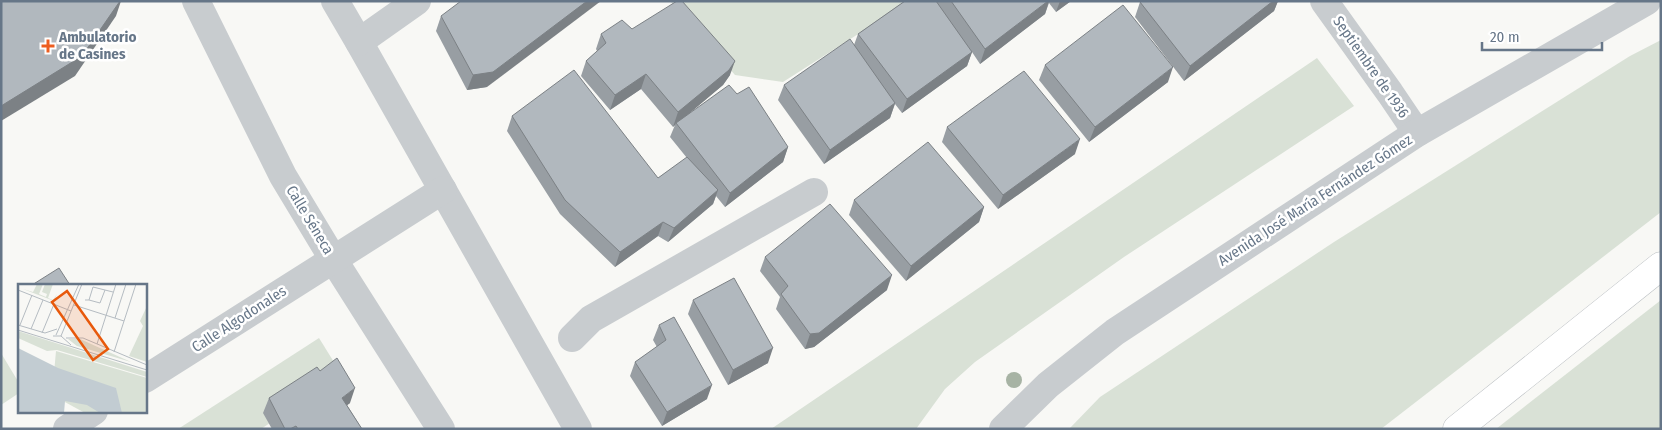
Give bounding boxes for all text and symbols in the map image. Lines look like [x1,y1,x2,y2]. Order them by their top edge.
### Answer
street label: Septiembre de 1936 [1329,13,1413,121]
scale bar [1482,20,1602,52]
place label: Ambulatorio de Casines [58,28,136,63]
text: 20 m [1490,28,1520,46]
marker: Ambulatorio de Casines [41,39,55,53]
street label: Avenida José María Fernández Gómez [1215,130,1415,270]
street label: Calle Séneca [282,182,338,258]
street label: Calle Algodonales [188,282,290,356]
inset map [18,284,146,412]

